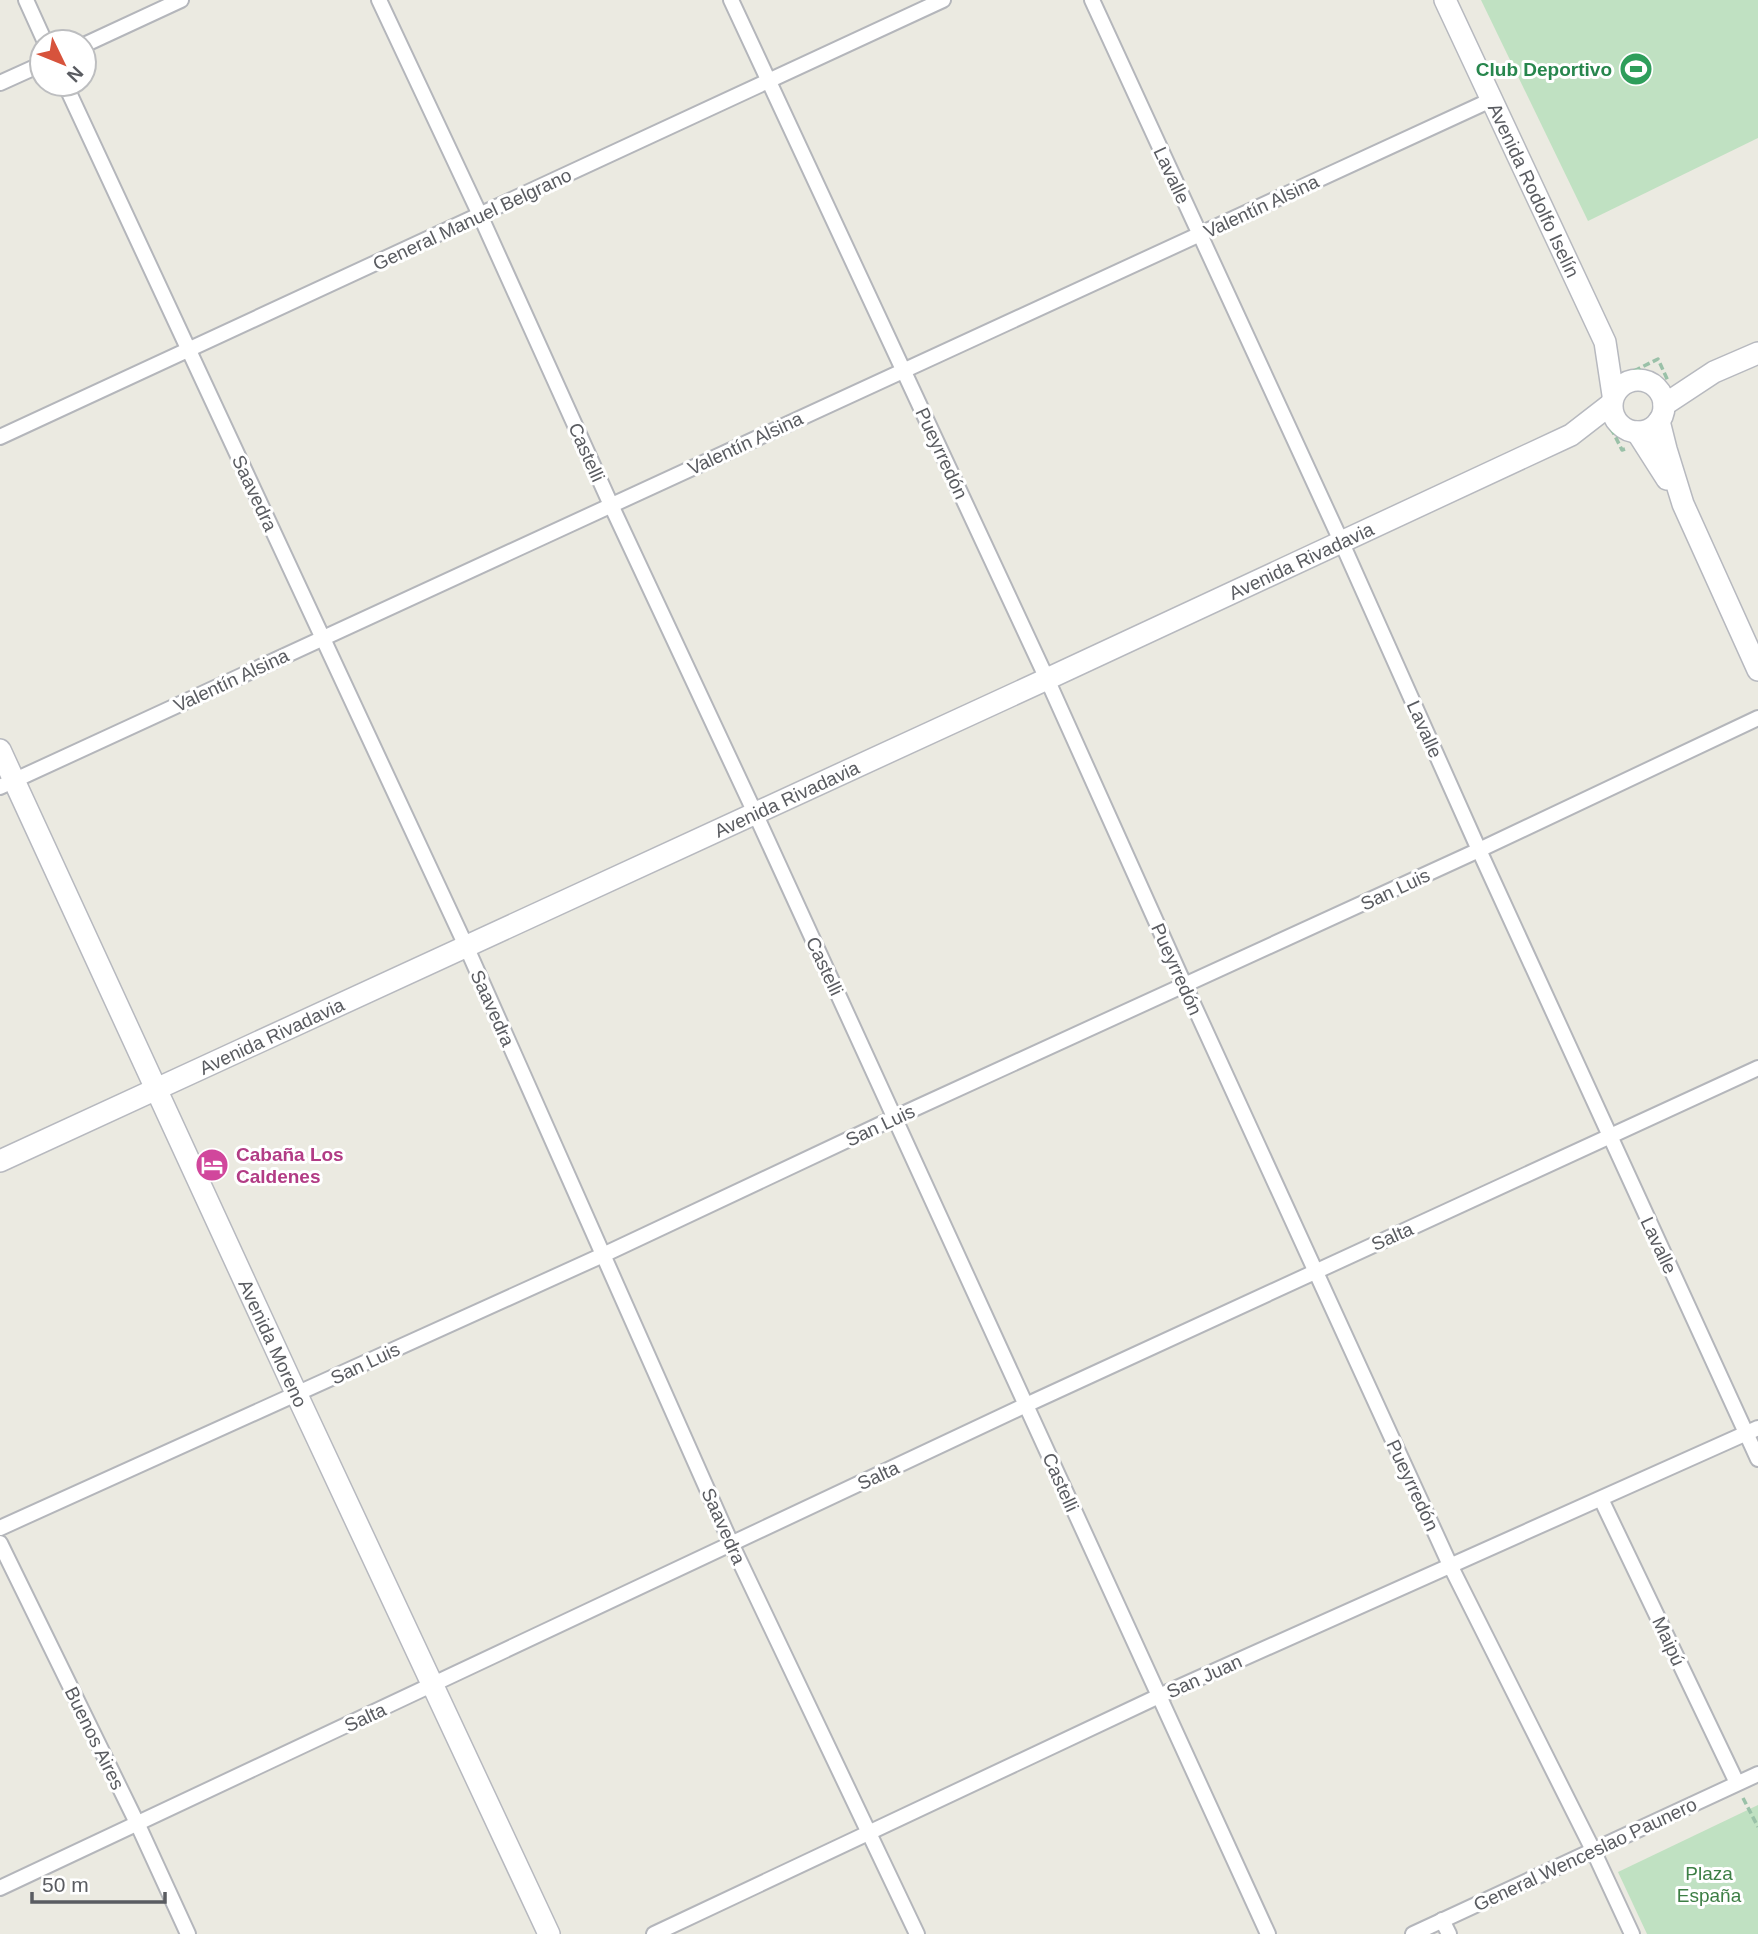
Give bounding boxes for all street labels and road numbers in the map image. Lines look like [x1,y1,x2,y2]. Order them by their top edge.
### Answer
street label: Avenida Rodolfo Iselín [1484,100,1583,281]
street label: Lavalle [1149,143,1194,207]
street label: General Manuel Belgrano [370,164,575,275]
street label: Valentín Alsina [1200,170,1322,242]
street label: Pueyrredón [911,404,972,502]
street label: Valentín Alsina [684,407,806,479]
street label: Castelli [564,419,609,485]
street label: Saavedra [228,452,281,535]
street label: Avenida Rivadavia [1226,518,1377,604]
street label: Valentín Alsina [170,644,292,716]
street label: Lavalle [1403,697,1446,761]
street label: Avenida Rivadavia [711,757,863,842]
street label: San Luis [1357,864,1433,915]
street label: Pueyrredón [1147,920,1206,1018]
street label: Castelli [802,934,847,999]
street label: Saavedra [466,967,519,1050]
street label: Avenida Rivadavia [196,994,348,1079]
street label: San Luis [842,1100,918,1151]
street label: Lavalle [1636,1213,1681,1277]
street label: Salta [1368,1218,1417,1255]
street label: Avenida Moreno [234,1276,311,1411]
street label: San Luis [327,1338,403,1389]
street label: Pueyrredón [1382,1436,1443,1534]
street label: Castelli [1038,1449,1083,1515]
street label: Salta [854,1457,903,1494]
street label: Saavedra [697,1485,750,1568]
street label: Maipú [1648,1613,1689,1669]
street label: San Juan [1163,1651,1245,1702]
street label: Buenos Aires [61,1683,129,1793]
street label: Salta [341,1699,390,1736]
street label: General Wenceslao Paunero [1470,1793,1700,1915]

